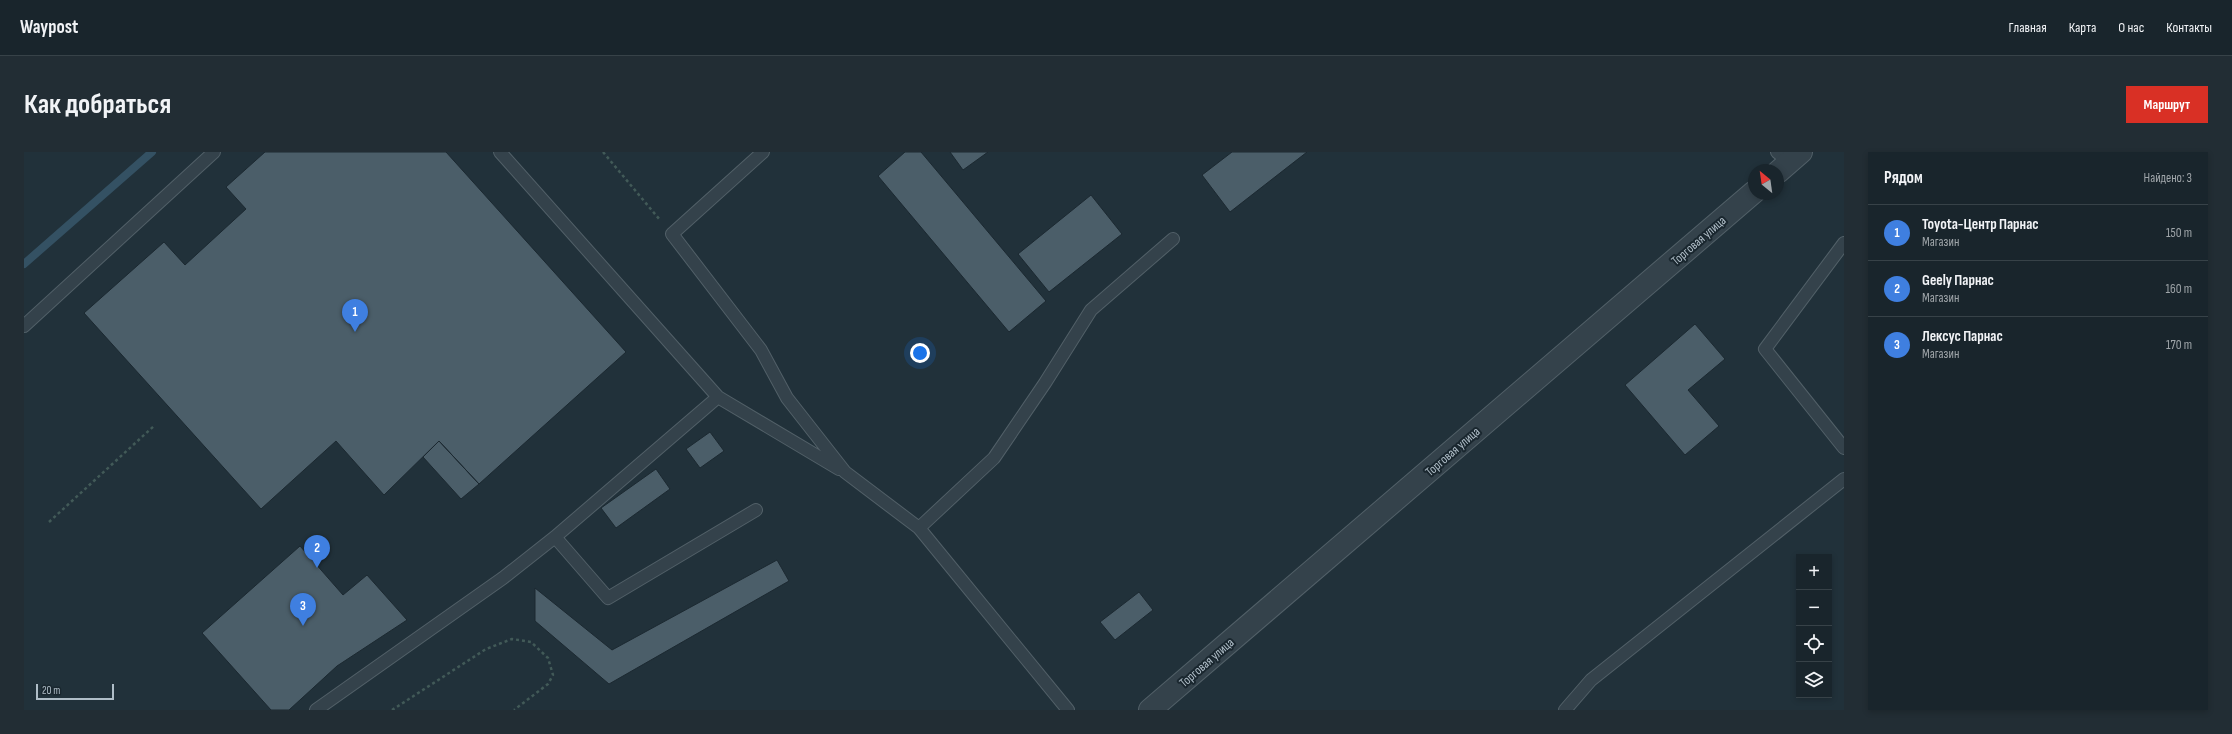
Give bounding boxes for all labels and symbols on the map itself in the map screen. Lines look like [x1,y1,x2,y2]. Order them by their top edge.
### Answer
north arrow [1748,164,1784,200]
street label: Торговая улица [1668,213,1729,269]
pin: 1 [342,299,368,332]
your location [910,343,930,363]
street label: Торговая улица [1422,424,1483,480]
pin: 2 [304,535,330,568]
pin: 3 [290,593,316,626]
street label: Торговая улица [1176,635,1237,691]
scale bar [36,682,114,701]

